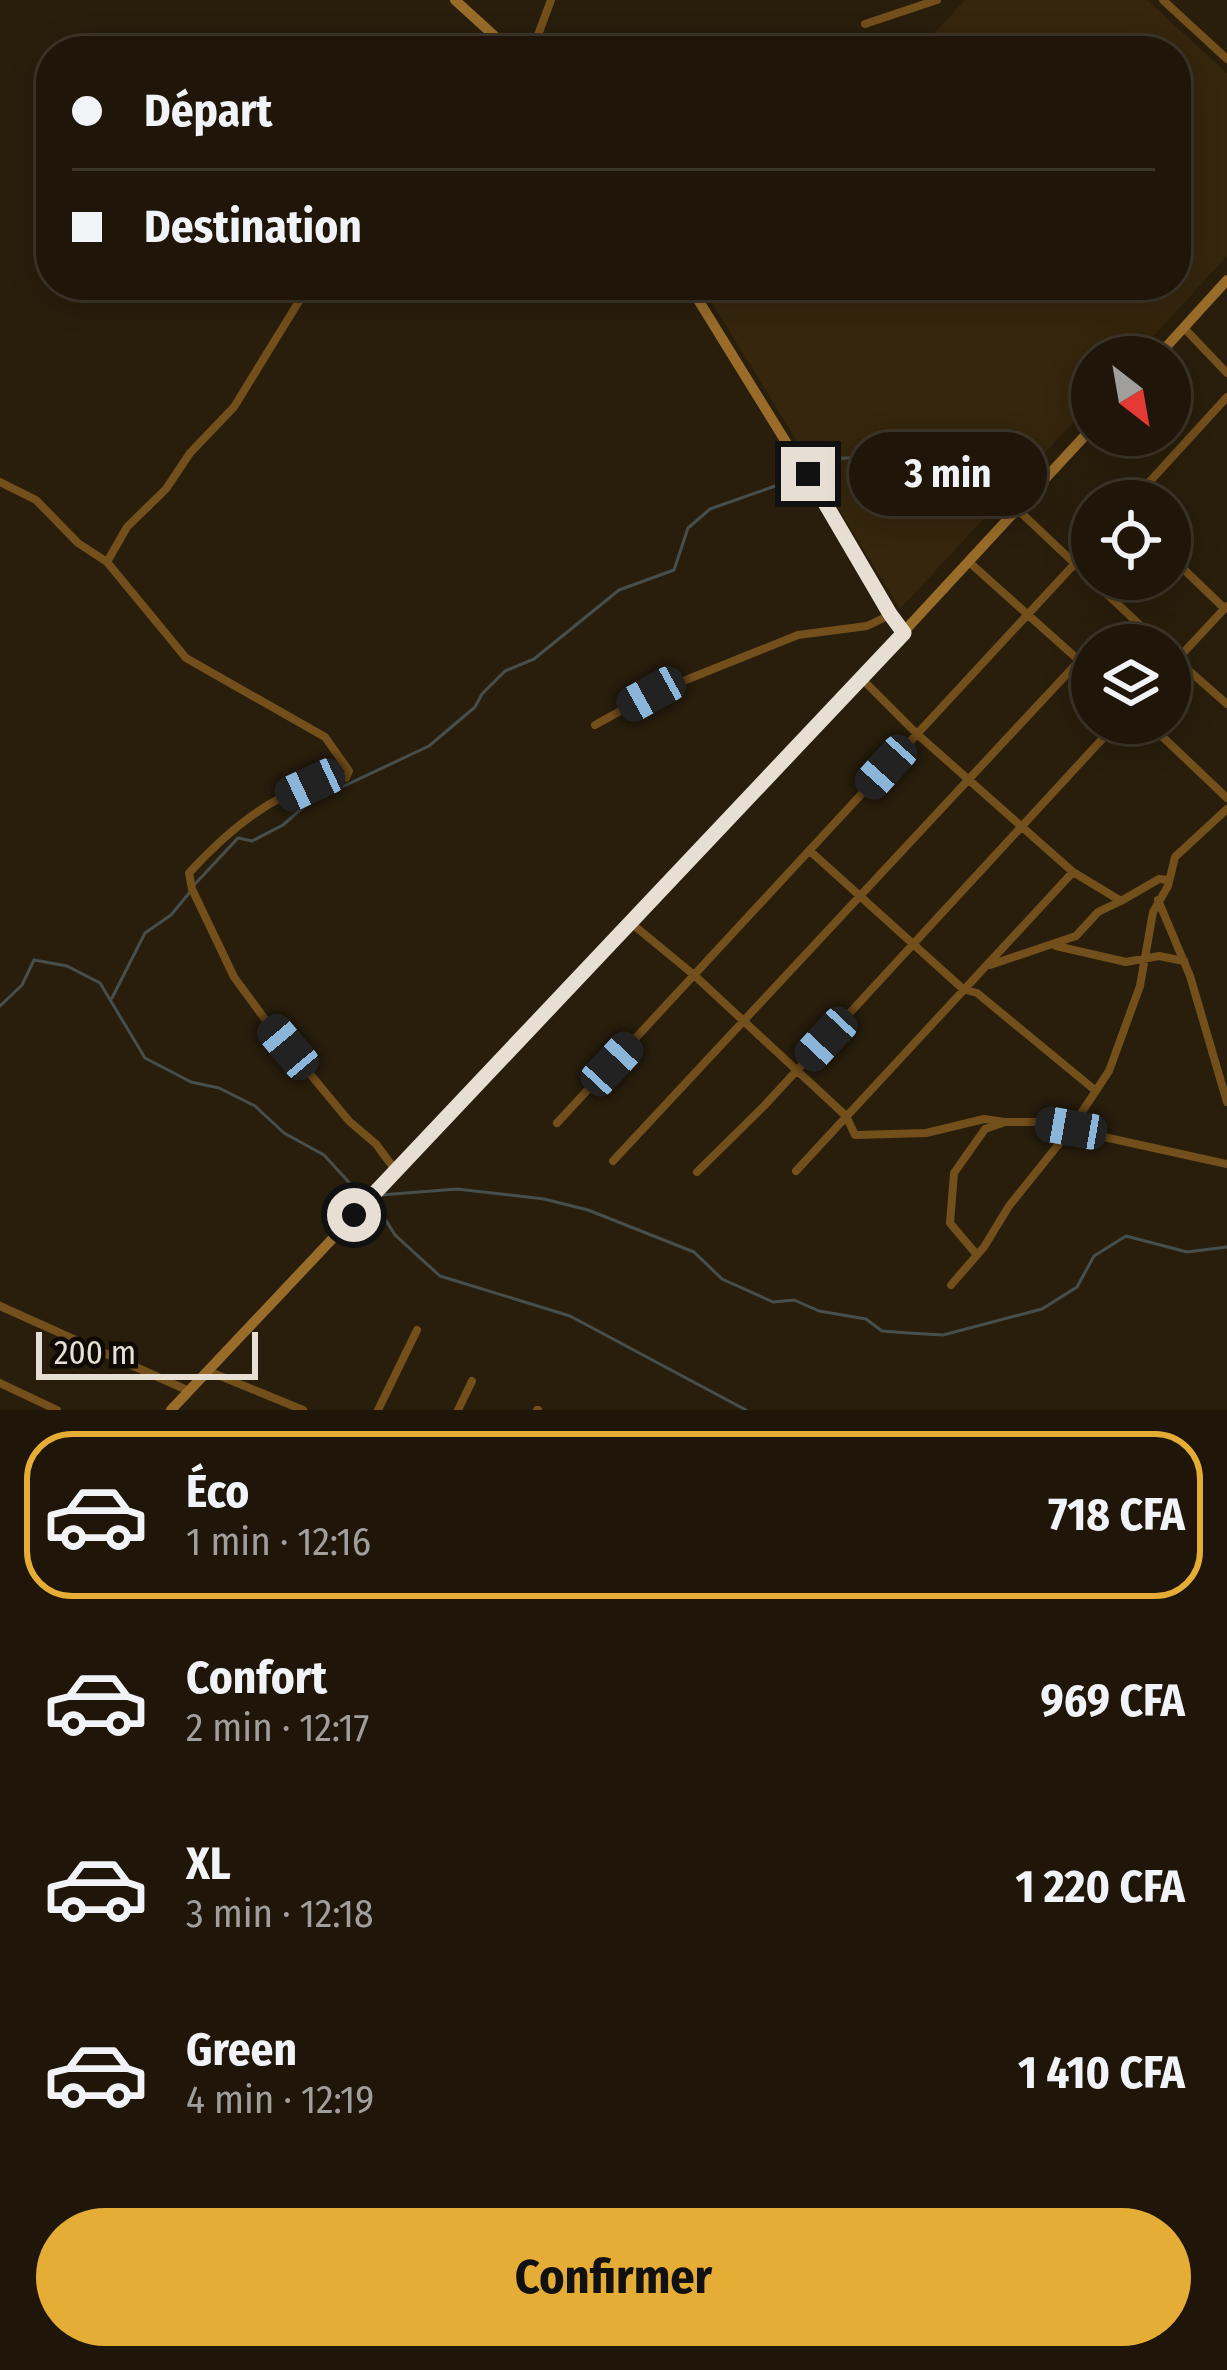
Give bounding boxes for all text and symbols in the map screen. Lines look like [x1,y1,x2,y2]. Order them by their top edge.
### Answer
text: Départ [144,84,272,138]
text: Destination [144,200,362,254]
north arrow [1071,336,1191,456]
map controls [1071,336,1191,744]
callout: 3 min [850,432,1048,516]
route end [781,447,835,501]
text: 3 min [905,451,991,497]
button: locate [1071,480,1191,600]
button: layers [1071,624,1191,744]
car [611,661,691,727]
car [849,728,923,806]
car [270,753,350,817]
car [788,1000,864,1078]
car [251,1008,325,1086]
car [574,1025,650,1103]
car [1032,1104,1110,1152]
route start [327,1188,381,1242]
scale bar [36,1326,258,1379]
text: 200 m [54,1333,136,1373]
icon: car [42,1461,150,1569]
text: Éco [186,1465,249,1519]
text: 718 CFA [1048,1488,1185,1542]
text: 1 min · 12:16 [186,1519,371,1565]
icon: car [42,1647,150,1755]
text: Confort [186,1651,327,1705]
text: 969 CFA [1041,1674,1185,1728]
text: 2 min · 12:17 [186,1705,369,1751]
icon: car [42,1833,150,1941]
text: XL [186,1837,231,1891]
text: 1 220 CFA [1015,1860,1185,1914]
text: 3 min · 12:18 [186,1891,374,1937]
icon: car [42,2019,150,2127]
text: Green [186,2023,297,2077]
text: 1 410 CFA [1018,2046,1185,2100]
text: 4 min · 12:19 [186,2077,374,2123]
button: Confirmer [36,2208,1191,2346]

